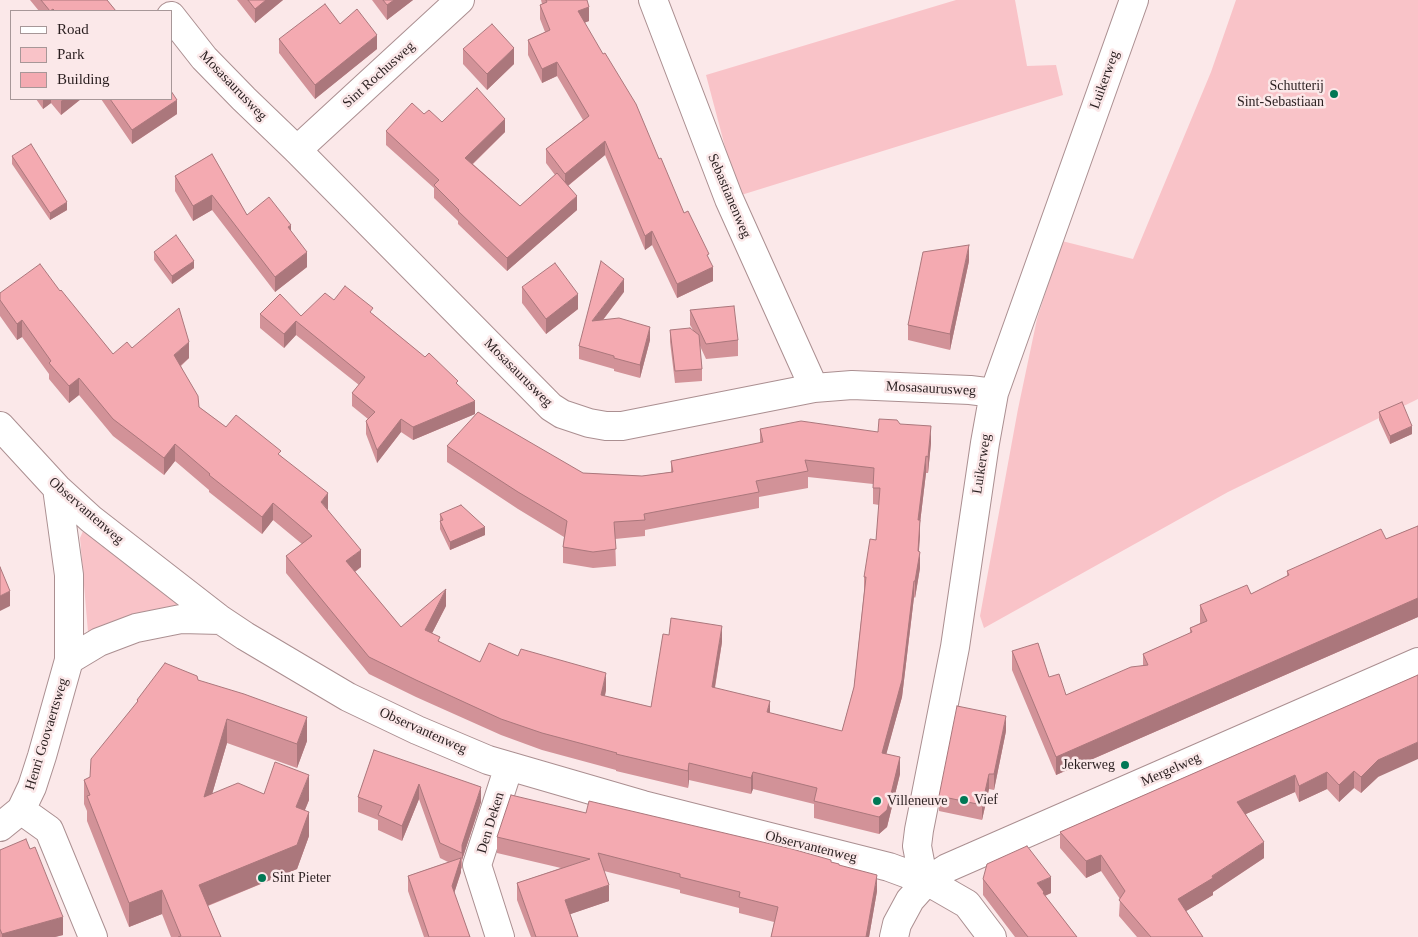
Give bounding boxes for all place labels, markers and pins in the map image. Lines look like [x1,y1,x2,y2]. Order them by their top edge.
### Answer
place label: Schutterij Sint-Sebastiaan [1237,78,1324,110]
marker: Schutterij Sint-Sebastiaan [1328,88,1340,100]
place label: Jekerweg [1062,757,1115,773]
marker: Jekerweg [1119,759,1131,771]
place label: Vief [974,792,998,808]
place label: Villeneuve [887,793,948,809]
marker: Vief [958,794,970,806]
marker: Villeneuve [871,795,883,807]
place label: Sint Pieter [272,870,331,886]
marker: Sint Pieter [256,872,268,884]

